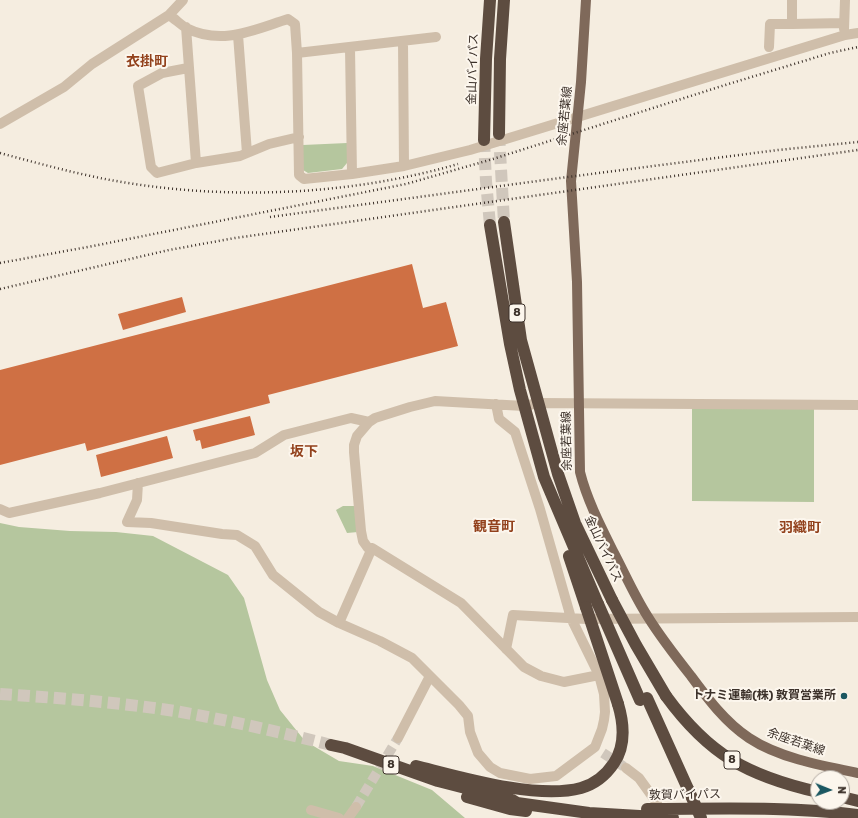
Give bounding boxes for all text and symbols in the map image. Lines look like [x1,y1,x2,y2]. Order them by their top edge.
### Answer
street label: 金山バイパス [465,33,481,105]
district label: 衣掛町 [126,54,168,70]
street label: 余座若葉線 [555,85,575,147]
road number: 8 [509,304,525,322]
street label: 余座若葉線 [559,411,575,471]
district label: 坂下 [290,444,318,460]
street label: 金山バイパス [581,513,625,585]
district label: 観音町 [473,519,515,535]
district label: 羽織町 [779,520,821,536]
place label: トナミ運輸(株) 敦賀営業所 [692,689,836,703]
marker: トナミ運輸(株) 敦賀営業所 [839,691,849,701]
street label: 余座若葉線 [765,725,827,759]
road number: 8 [724,751,740,769]
road number: 8 [383,756,399,774]
north arrow [810,770,850,810]
text: N [835,786,848,794]
street label: 敦賀バイパス [649,787,721,803]

